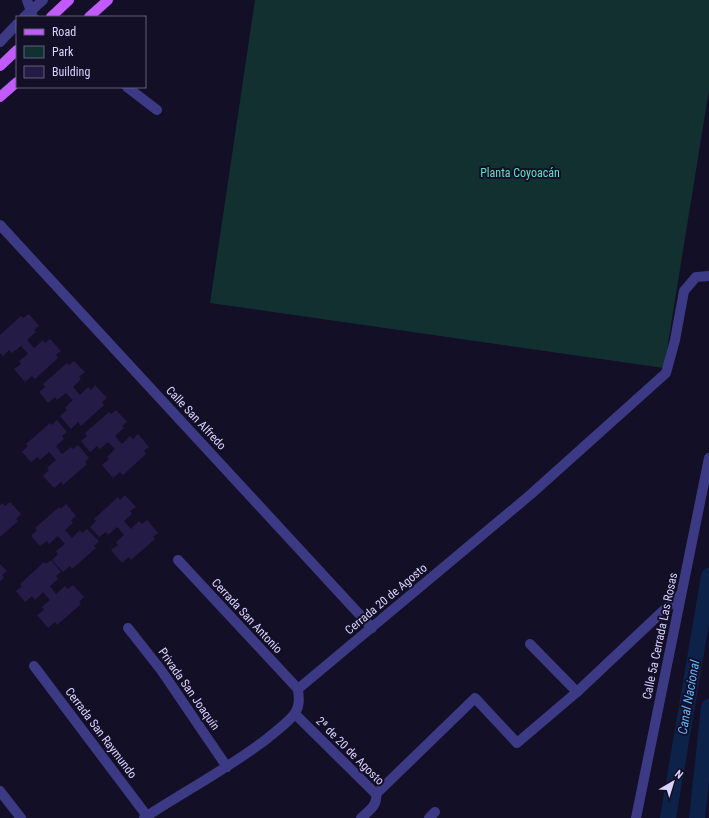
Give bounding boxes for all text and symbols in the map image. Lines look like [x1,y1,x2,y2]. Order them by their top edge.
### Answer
legend [16,16,146,88]
text: Road [52,25,76,39]
text: Park [52,45,74,59]
text: Building [52,65,90,79]
park label: Planta Coyoacán [480,166,560,180]
street label: Calle San Alfredo [163,383,229,453]
street label: Cerrada 20 de Agosto [342,561,430,637]
street label: Calle 5a Cerrada Las Rosas [640,571,680,701]
street label: Cerrada San Antonio [209,576,285,656]
street label: Privada San Joaquín [155,645,223,733]
water label: Canal Nacional [675,658,703,735]
street label: Cerrada San Raymundo [62,685,140,781]
street label: 2ª de 20 de Agosto [313,714,387,788]
north arrow [653,762,693,802]
text: N [672,767,686,782]

